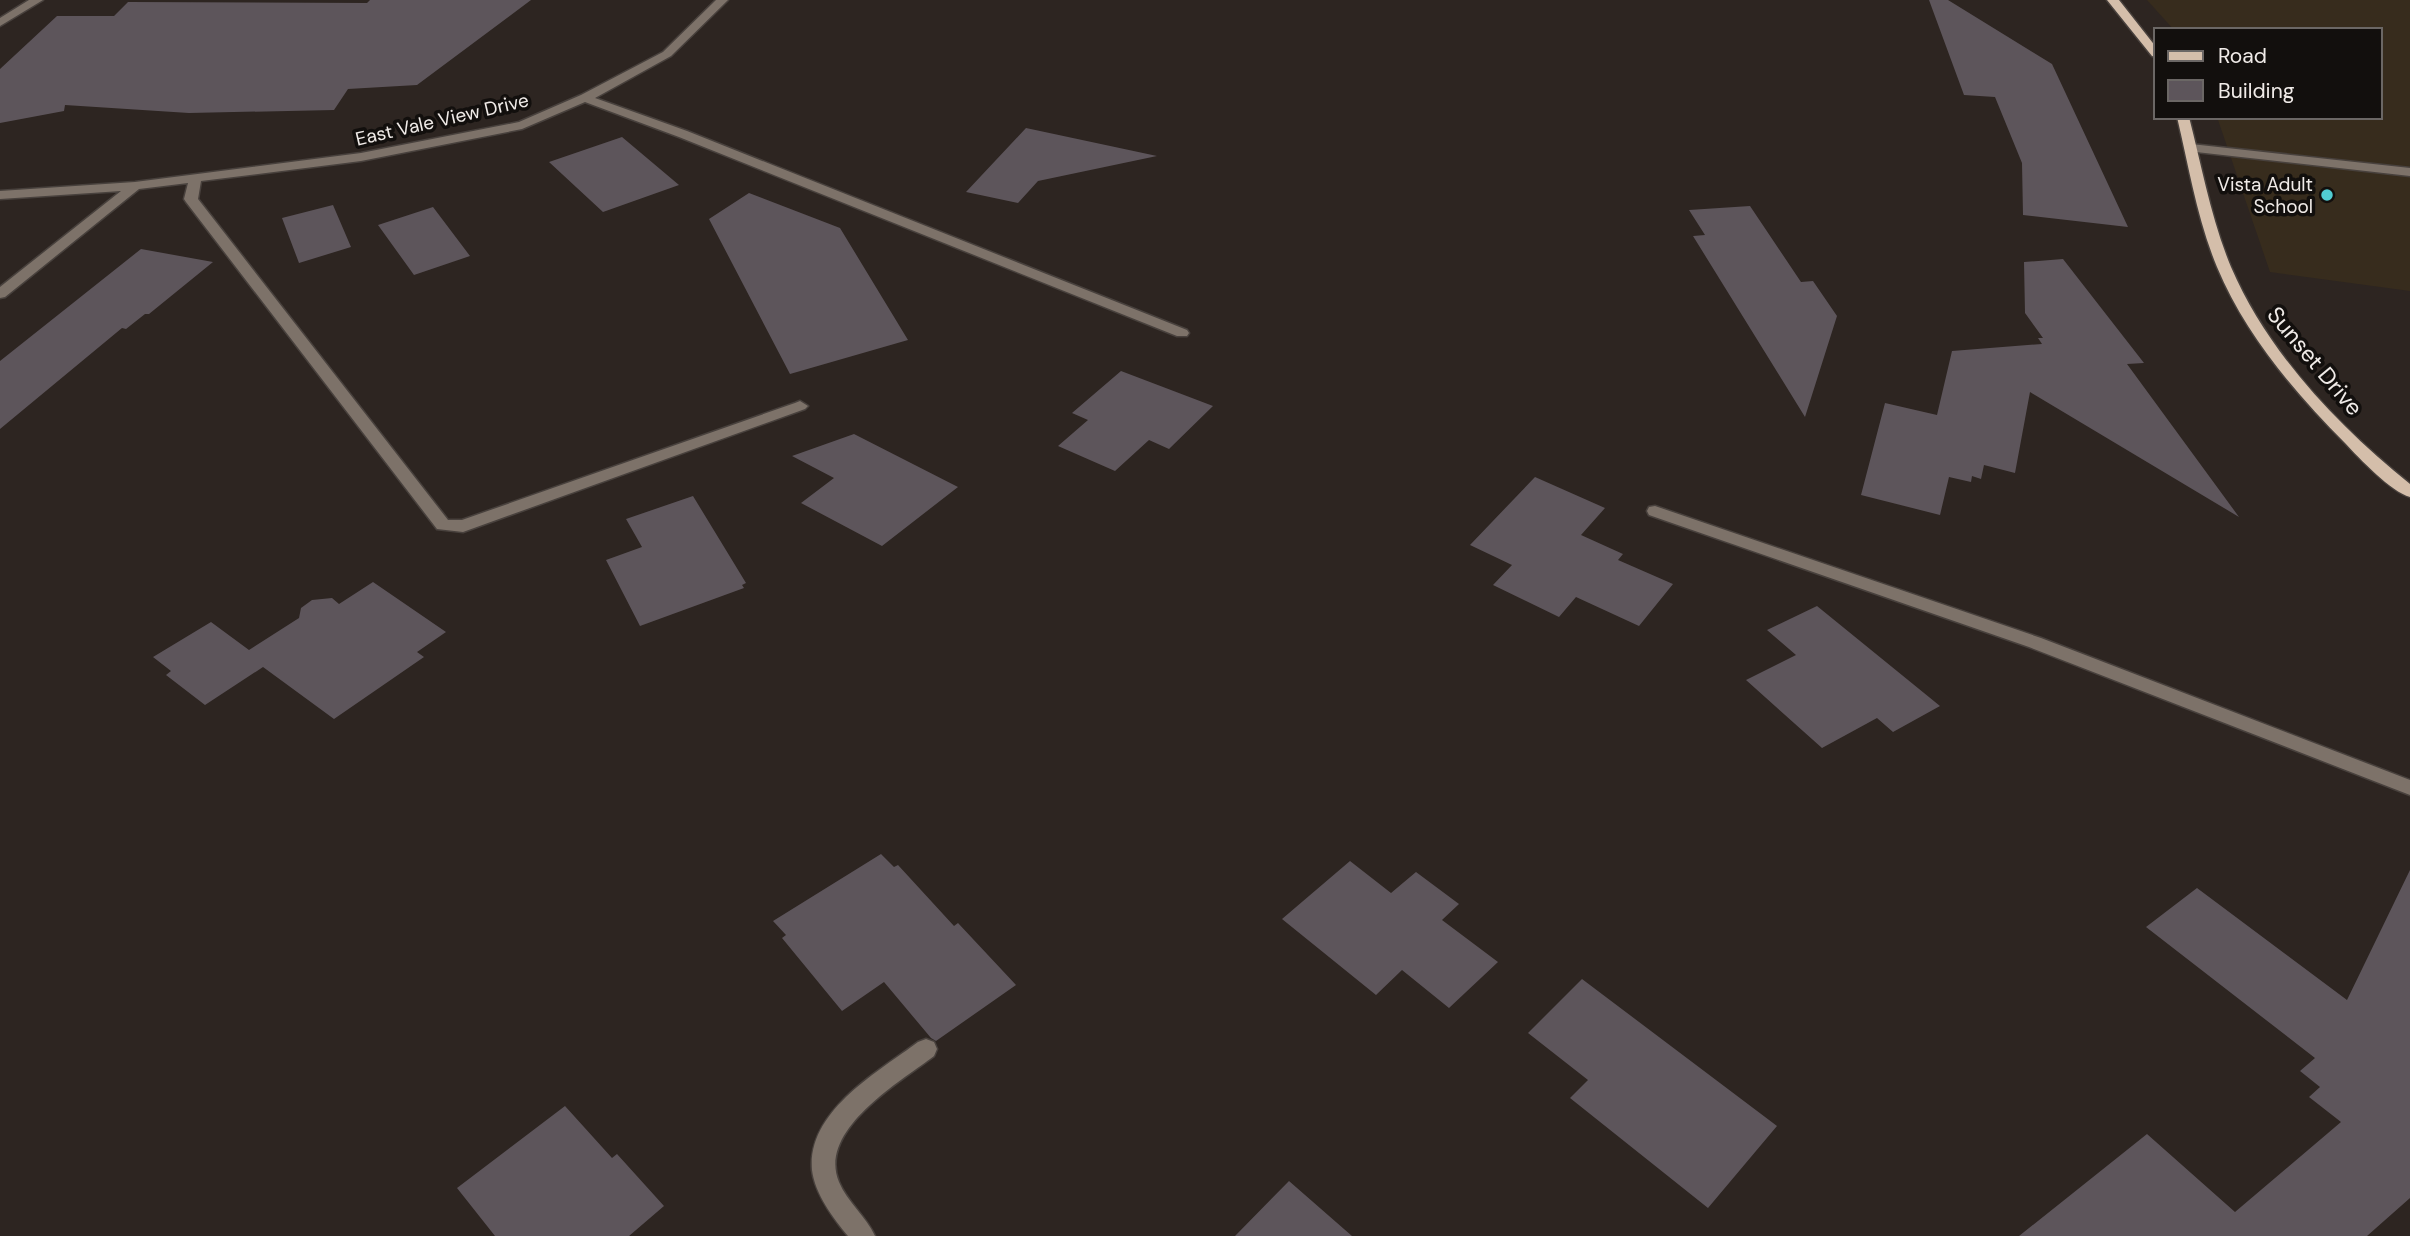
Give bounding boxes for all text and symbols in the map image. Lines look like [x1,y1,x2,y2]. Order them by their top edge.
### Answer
legend [2154,28,2382,119]
text: Road [2218,42,2267,70]
text: Building [2218,77,2295,105]
street label: East Vale View Drive [353,87,531,152]
place label: Vista Adult School [2217,172,2313,219]
marker: Vista Adult School [2319,187,2335,203]
street label: Sunset Drive [2261,300,2369,422]

